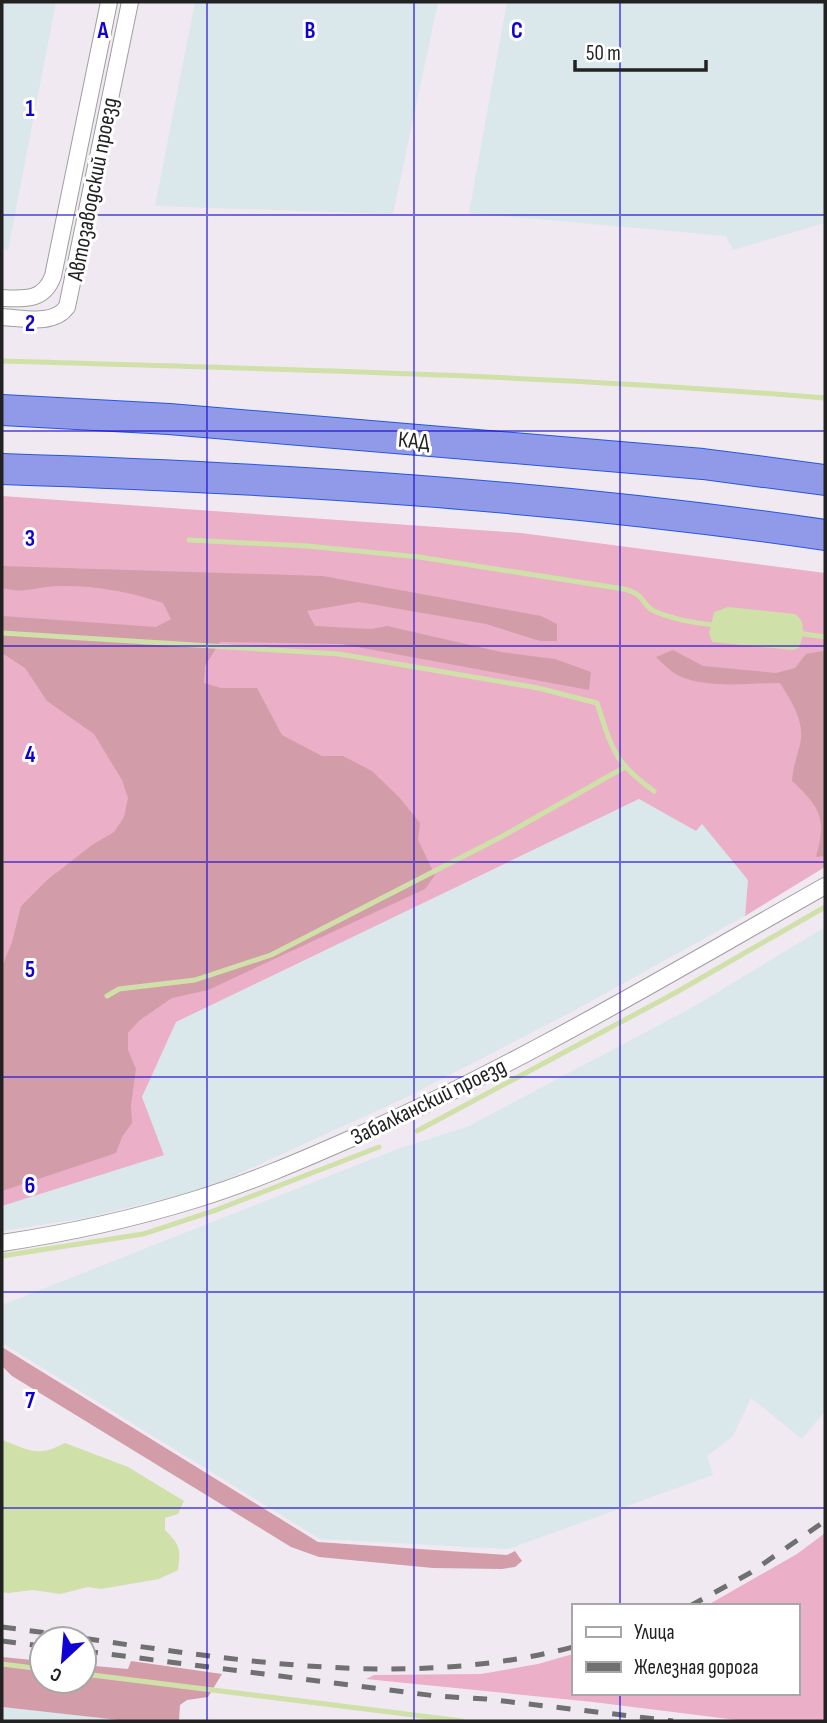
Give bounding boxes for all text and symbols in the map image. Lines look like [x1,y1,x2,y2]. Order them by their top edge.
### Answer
text: A [97,17,110,45]
text: B [305,17,316,45]
text: C [511,17,523,45]
scale bar [575,28,706,72]
text: 50 m [586,41,621,66]
text: 1 [25,95,35,123]
street label: Автозаводский проезд [61,95,124,284]
text: 2 [25,310,35,338]
street label: КАД [397,426,431,456]
text: 3 [25,525,35,553]
text: 4 [25,741,36,769]
text: 5 [25,956,35,984]
street label: Забалканский проезд [346,1052,511,1152]
text: 6 [25,1172,35,1200]
text: 7 [25,1387,35,1415]
legend [572,1604,799,1695]
text: Улица [634,1620,675,1645]
north arrow [28,1625,98,1695]
text: Железная дорога [634,1655,759,1680]
text: С [47,1661,66,1686]

